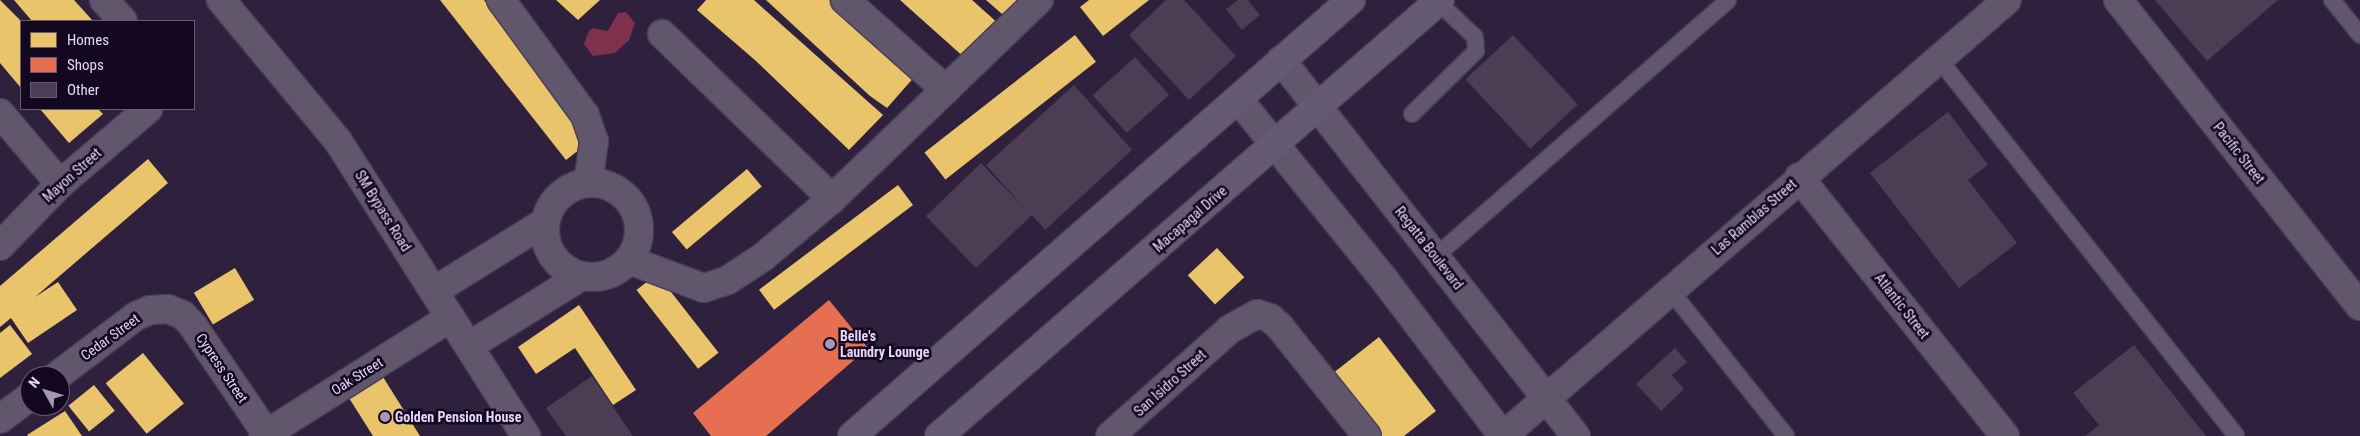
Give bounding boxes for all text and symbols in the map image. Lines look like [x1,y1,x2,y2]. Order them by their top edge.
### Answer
legend [20,20,195,110]
text: Homes [67,31,109,49]
text: Shops [67,56,104,74]
text: Other [67,81,99,99]
street label: Pacific Street [2210,119,2268,187]
street label: Mayon Street [39,144,105,206]
street label: SM Bypass Road [351,167,415,255]
street label: Las Ramblas Street [1708,176,1800,258]
street label: Macapagal Drive [1150,182,1230,256]
street label: Regatta Boulevard [1391,203,1467,293]
street label: Atlantic Street [1871,270,1933,342]
street label: Cedar Street [77,310,143,364]
place label: Belle's Laundry Lounge [840,328,929,361]
street label: Cypress Street [193,330,251,406]
marker: Belle's Laundry Lounge [824,338,836,350]
street label: San Isidro Street [1131,346,1209,420]
street label: Oak Street [328,354,386,398]
north arrow [20,366,70,416]
text: N [25,374,43,391]
place label: Golden Pension House [395,409,521,425]
marker: Golden Pension House [379,411,391,423]

